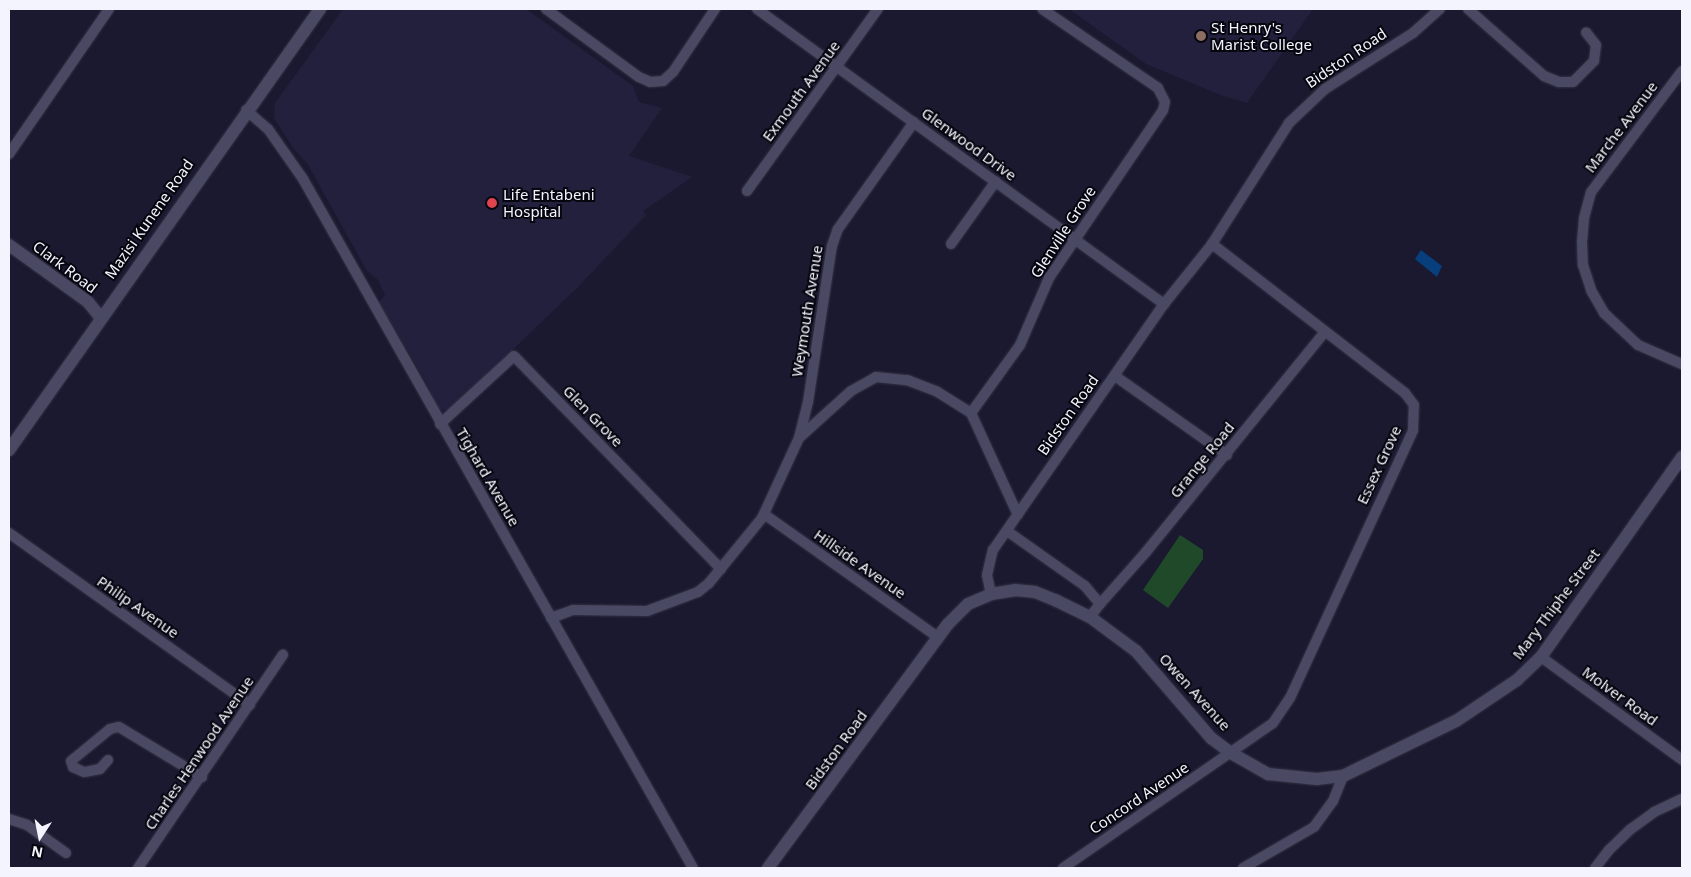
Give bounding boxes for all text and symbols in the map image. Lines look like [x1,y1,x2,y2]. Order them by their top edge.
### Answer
place label: St Henry's Marist College [1211,18,1312,53]
street label: Bidston Road [1302,24,1390,92]
marker: St Henry's Marist College [1195,30,1207,42]
street label: Exmouth Avenue [758,37,844,145]
street label: Marche Avenue [1581,78,1661,176]
street label: Glenwood Drive [918,104,1020,184]
street label: Mazisi Kunene Road [101,156,197,282]
street label: Glenville Grove [1027,183,1099,281]
place label: Life Entabeni Hospital [503,185,595,220]
marker: Life Entabeni Hospital [485,196,499,210]
street label: Clark Road [29,237,101,297]
street label: Weymouth Avenue [788,244,826,378]
street label: Bidston Road [1034,371,1102,459]
street label: Glen Grove [559,382,627,450]
street label: Grange Road [1166,419,1238,501]
street label: Essex Grove [1353,423,1405,507]
street label: Tighard Avenue [453,425,523,529]
street label: Hillside Avenue [811,526,909,602]
street label: Mary Thiphe Street [1508,545,1604,663]
street label: Philip Avenue [94,572,182,642]
street label: Owen Avenue [1156,650,1234,734]
street label: Molver Road [1579,663,1661,729]
street label: Charles Henwood Avenue [141,673,257,833]
street label: Bidston Road [801,707,871,793]
street label: Concord Avenue [1086,758,1192,838]
north arrow [15,812,65,862]
text: N [30,842,44,863]

